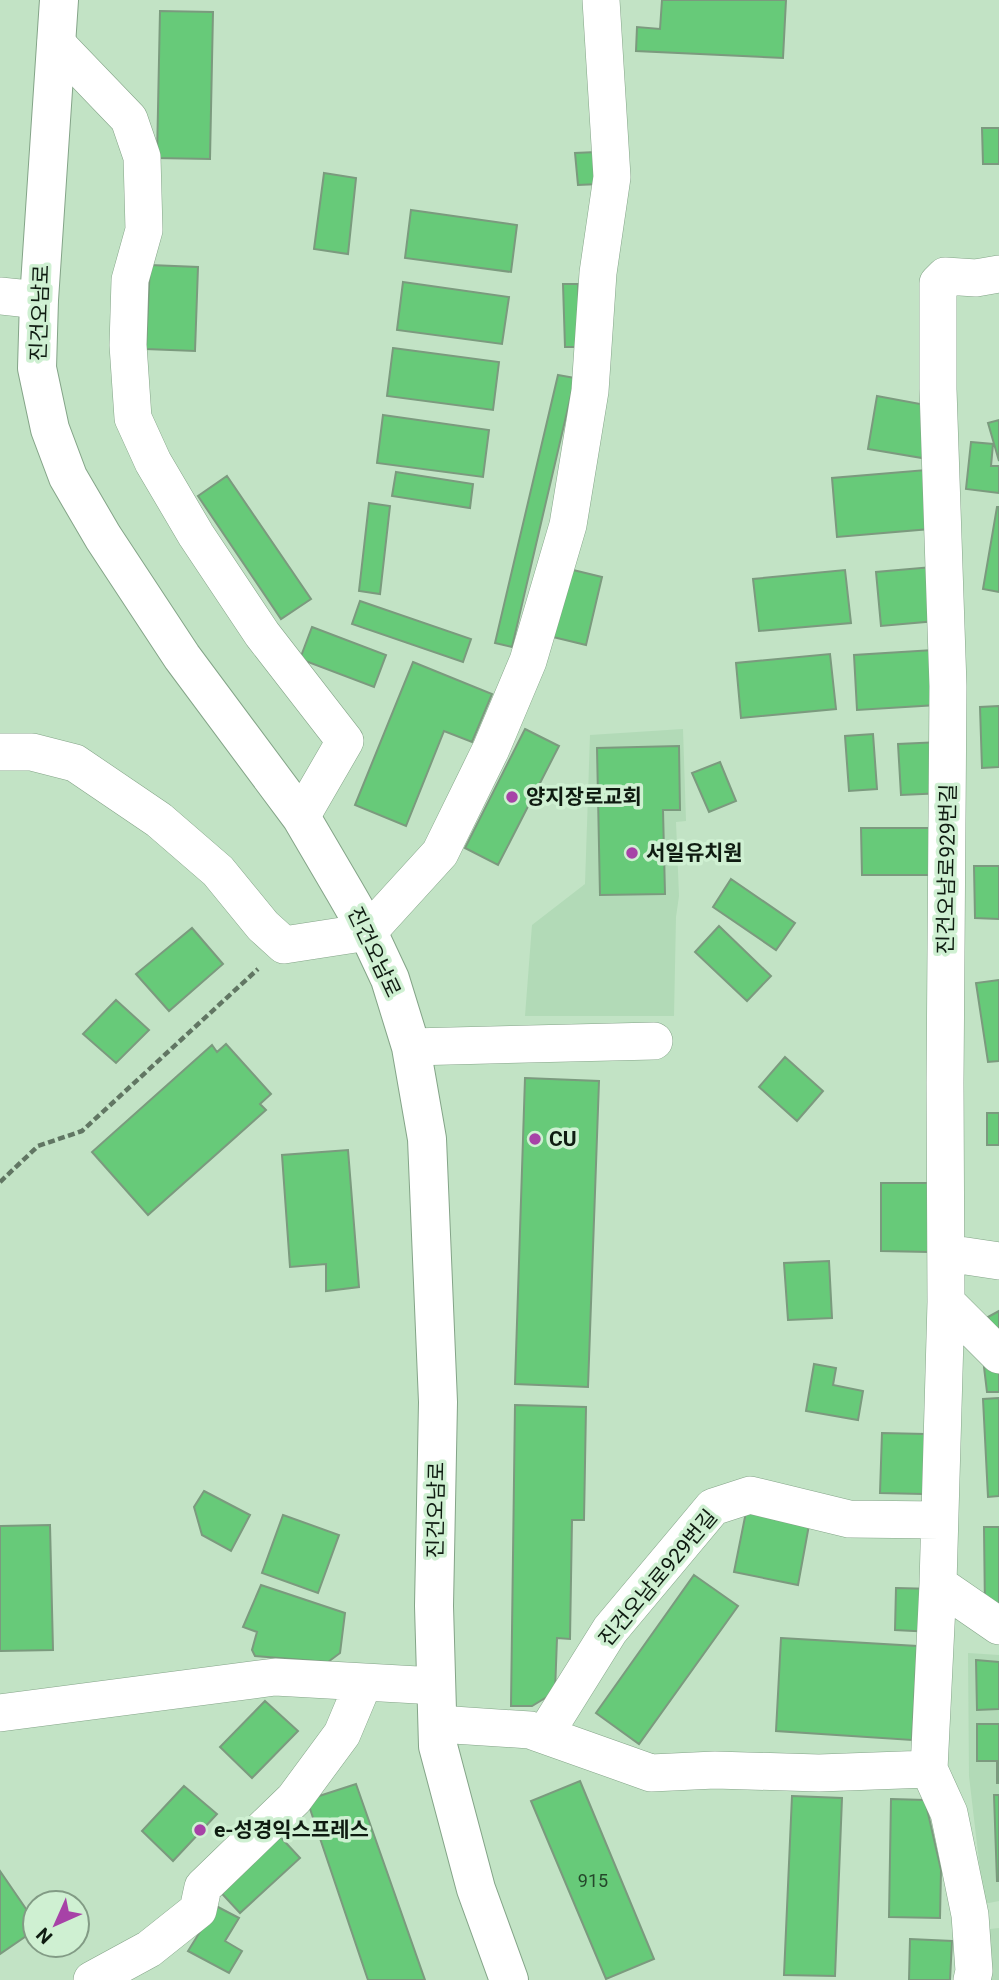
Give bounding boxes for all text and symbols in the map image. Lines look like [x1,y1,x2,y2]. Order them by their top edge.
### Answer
street label: 진건오남로 [26,264,54,362]
street label: 진건오남로929번길 [934,783,960,955]
place label: 양지장로교회 [526,785,642,809]
marker: 양지장로교회 [504,789,520,805]
place label: 서일유치원 [646,841,743,865]
marker: 서일유치원 [624,845,640,861]
street label: 진건오남로 [343,903,405,1001]
place label: CU [549,1127,577,1151]
marker: CU [527,1131,543,1147]
street label: 진건오남로 [423,1461,449,1559]
street label: 진건오남로929번길 [594,1505,722,1651]
place label: e-성경익스프레스 [214,1818,369,1842]
marker: e-성경익스프레스 [192,1822,208,1838]
house number: 915 [578,1870,608,1891]
north arrow [21,1889,91,1959]
text: N [31,1923,57,1949]

